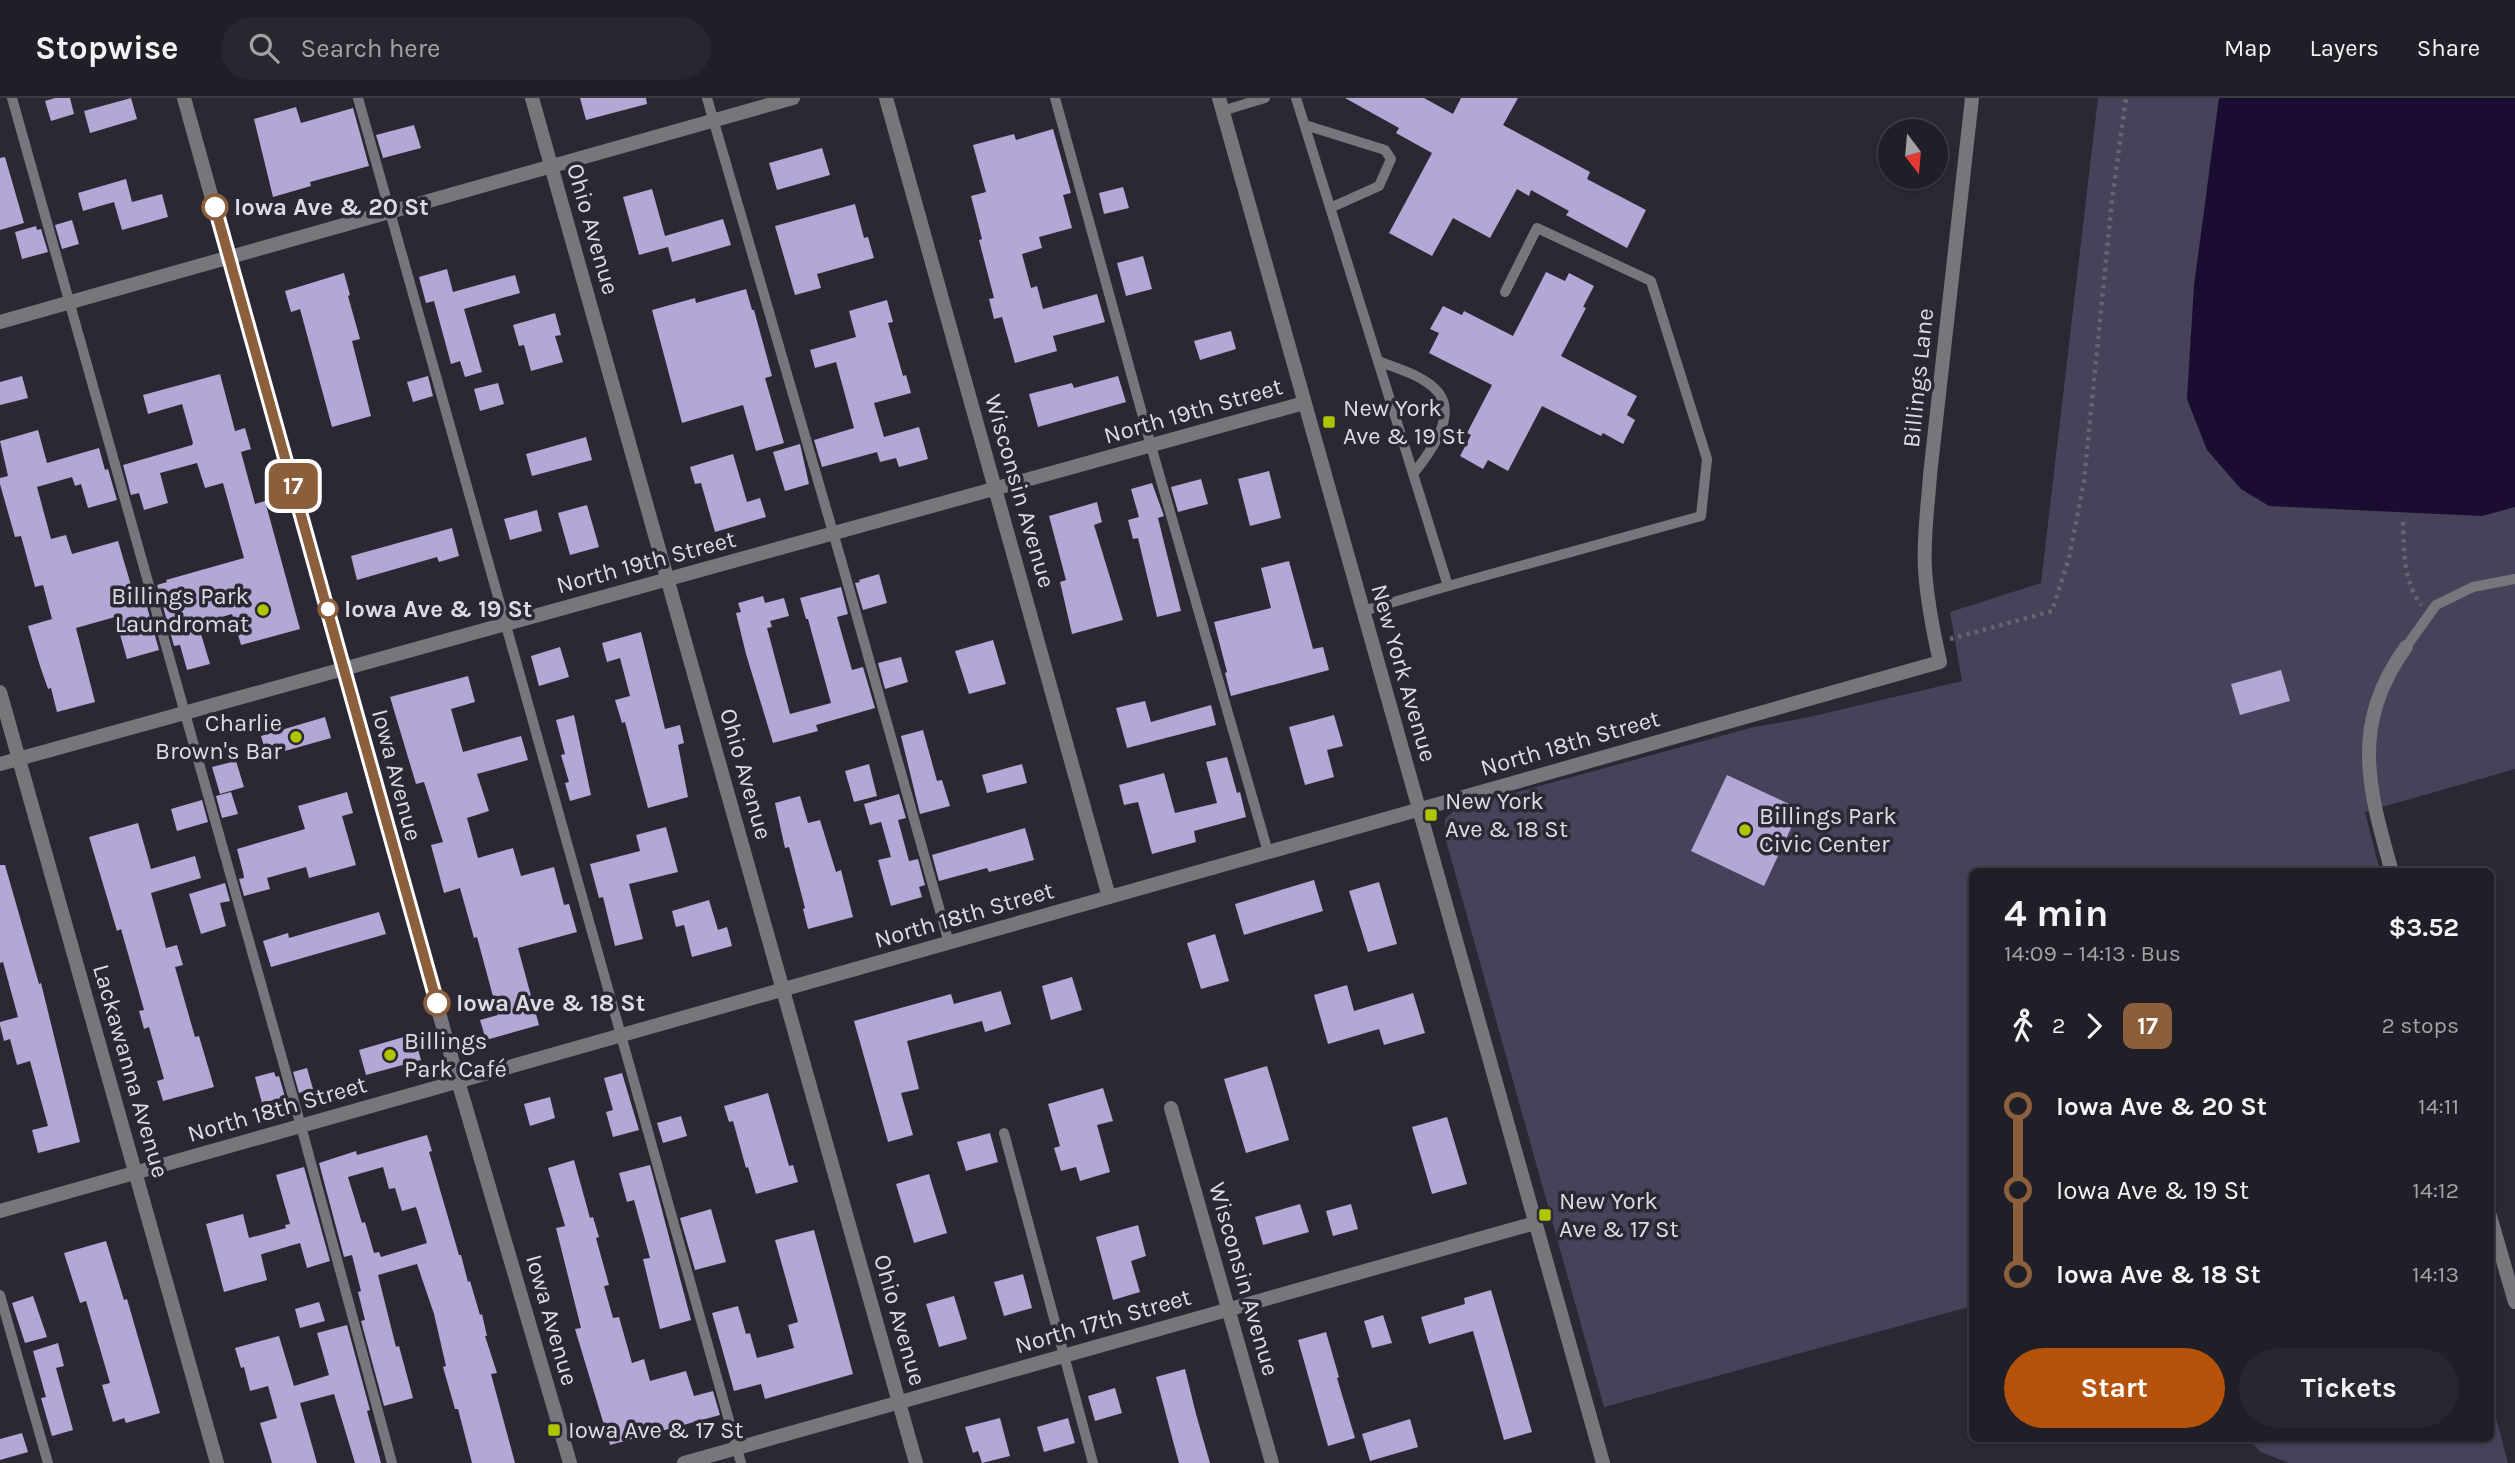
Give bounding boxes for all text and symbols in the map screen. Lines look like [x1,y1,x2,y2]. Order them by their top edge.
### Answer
search box [221,17,711,80]
text: Stopwise [35,29,179,67]
icon: search [245,29,283,67]
text: Search here [301,33,440,64]
text: Map [2224,34,2272,62]
text: Layers [2310,34,2379,62]
text: Share [2417,34,2480,62]
north arrow [1878,119,1948,189]
map controls [1878,119,1948,189]
street label: Ohio Avenue [561,160,625,298]
place label: Iowa Ave & 20 St [234,193,429,221]
marker: Iowa Ave & 20 St [202,194,228,220]
street label: Billings Lane [1897,307,1939,449]
street label: North 19th Street [1101,372,1285,450]
street label: Wisconsin Avenue [979,391,1061,591]
place label: New York Ave & 19 St [1343,394,1465,450]
marker: New York Ave & 19 St [1321,414,1337,430]
line badge: 17 [262,463,324,509]
text: 17 [283,472,303,500]
street label: North 19th Street [553,525,739,599]
street label: New York Avenue [1365,581,1443,765]
place label: Billings Park Laundromat [111,582,249,638]
place label: Iowa Ave & 19 St [344,595,532,623]
marker: Iowa Ave & 19 St [318,599,338,619]
marker: Billings Park Laundromat [255,602,271,618]
street label: North 18th Street [1477,704,1663,782]
street label: Ohio Avenue [714,705,778,843]
street label: Iowa Avenue [366,706,428,844]
place label: Charlie Brown's Bar [155,709,282,765]
marker: Charlie Brown's Bar [288,729,304,745]
place label: New York Ave & 18 St [1445,787,1568,843]
place label: Billings Park Civic Center [1759,802,1897,858]
marker: New York Ave & 18 St [1423,807,1439,823]
marker: Billings Park Civic Center [1737,822,1753,838]
street label: North 18th Street [871,876,1057,954]
text: 4 min [2004,891,2108,936]
text: $3.52 [2388,912,2459,943]
text: 14:09 – 14:13 · Bus [2004,940,2181,967]
street label: Lackawanna Avenue [87,961,175,1181]
place label: Iowa Ave & 18 St [456,989,645,1017]
marker: Iowa Ave & 18 St [424,990,450,1016]
icon: walk [2004,1007,2042,1045]
icon: forward [2075,1007,2113,1045]
text: 2 [2052,1012,2065,1039]
text: 17 [2137,1012,2158,1040]
text: 2 stops [2381,1012,2459,1039]
place label: Billings Park Café [404,1027,507,1083]
marker: Billings Park Café [382,1047,398,1063]
street label: North 18th Street [184,1070,370,1148]
text: Iowa Ave & 20 St [2056,1091,2267,1122]
text: 14:11 [2418,1093,2459,1120]
text: Iowa Ave & 19 St [2056,1175,2249,1206]
text: 14:12 [2412,1177,2459,1204]
street label: Wisconsin Avenue [1203,1179,1285,1379]
place label: New York Ave & 17 St [1559,1187,1678,1243]
marker: New York Ave & 17 St [1537,1207,1553,1223]
street label: Iowa Avenue [520,1251,584,1389]
street label: Ohio Avenue [868,1251,932,1389]
text: Iowa Ave & 18 St [2056,1259,2261,1290]
text: 14:13 [2412,1261,2459,1288]
street label: North 17th Street [1012,1282,1194,1360]
button: Start [2004,1348,2225,1428]
button: Tickets [2239,1348,2459,1428]
place label: Iowa Ave & 17 St [568,1416,744,1444]
marker: Iowa Ave & 17 St [546,1422,562,1438]

